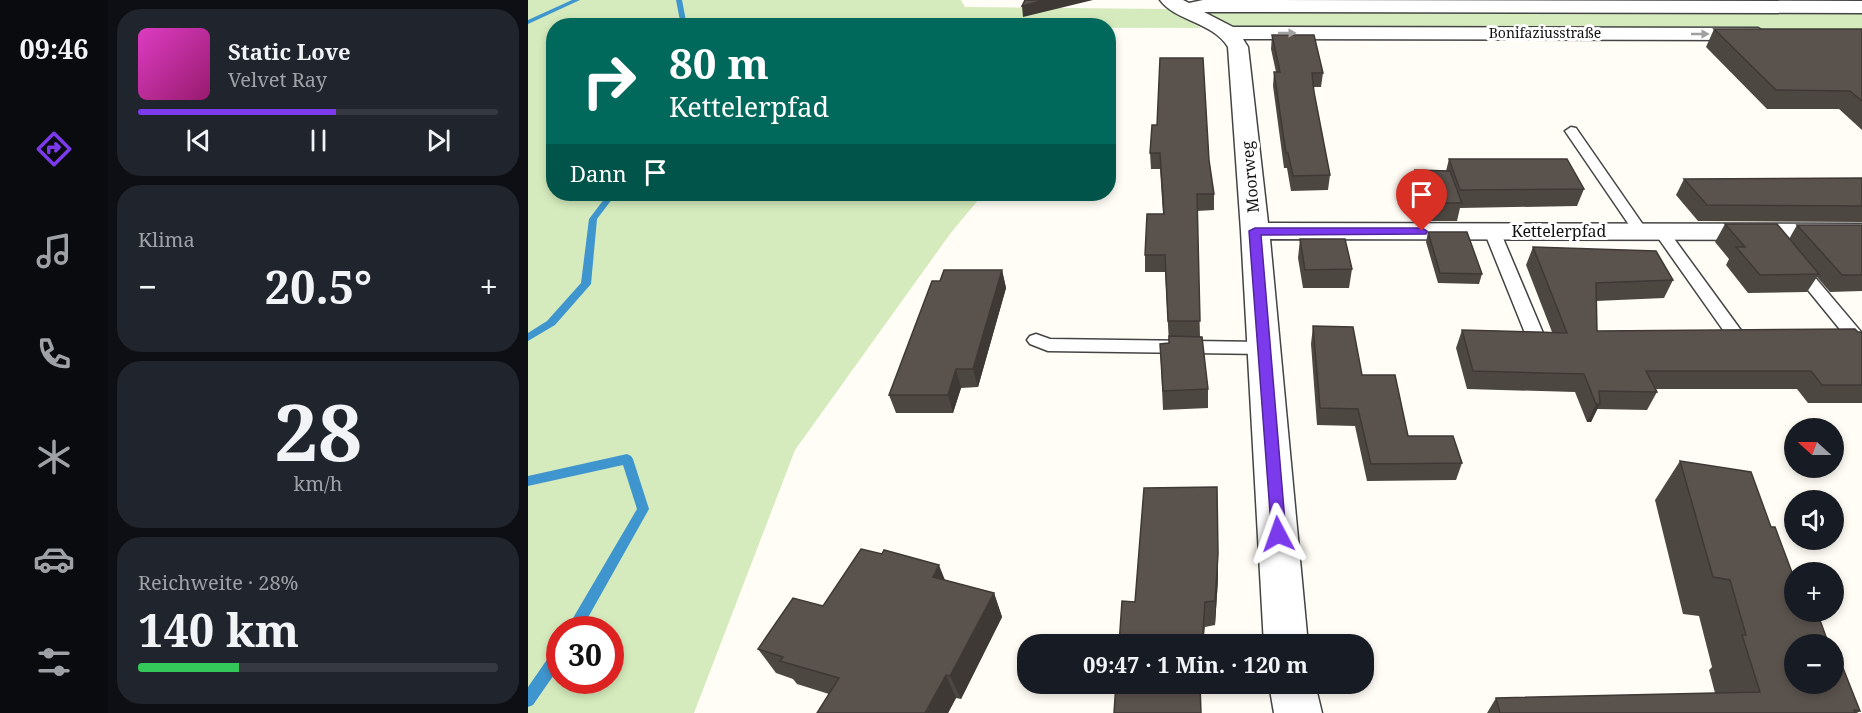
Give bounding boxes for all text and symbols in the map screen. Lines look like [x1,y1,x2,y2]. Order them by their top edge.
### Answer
street label: Bonifaziusstraße [1489,23,1601,42]
one-way arrow [1278,28,1297,38]
one-way arrow [1691,29,1710,39]
text: 09:46 [19,30,89,67]
text: 80 m [669,34,769,91]
text: Static Love [228,36,351,66]
icon: right [570,42,648,120]
text: Velvet Ray [228,66,327,93]
text: Kettelerpfad [669,88,829,125]
icon: previous [182,124,215,157]
icon: pause [302,124,335,157]
icon: next [422,124,455,157]
icon: directions [33,128,75,170]
street label: Moorweg [1236,140,1264,214]
icon: arrive [639,156,672,189]
text: Dann [570,158,627,188]
pin [1396,169,1447,231]
icon: arrive [1405,178,1438,211]
street label: Kettelerpfad [1512,220,1607,242]
text: Klima [138,226,195,253]
icon: music [33,230,75,272]
text: 20.5° [265,256,372,317]
text: − [138,264,157,309]
text: + [480,264,498,309]
icon: phone [33,333,75,375]
text: 28 [274,378,362,484]
north arrow [1784,418,1844,478]
map controls [1784,418,1844,694]
icon: climate [33,436,75,478]
text: km/h [293,470,343,497]
button: sound [1784,490,1844,550]
position arrow [1246,502,1310,566]
icon: car [33,538,75,580]
button: + [1784,562,1844,622]
text: Reichweite · 28% [138,569,299,596]
text: 140 km [138,599,299,660]
speed limit sign: 30 [546,616,624,694]
button: − [1784,634,1844,694]
icon: filters [33,641,75,683]
text: 09:47 · 1 Min. · 120 m [1083,649,1308,679]

